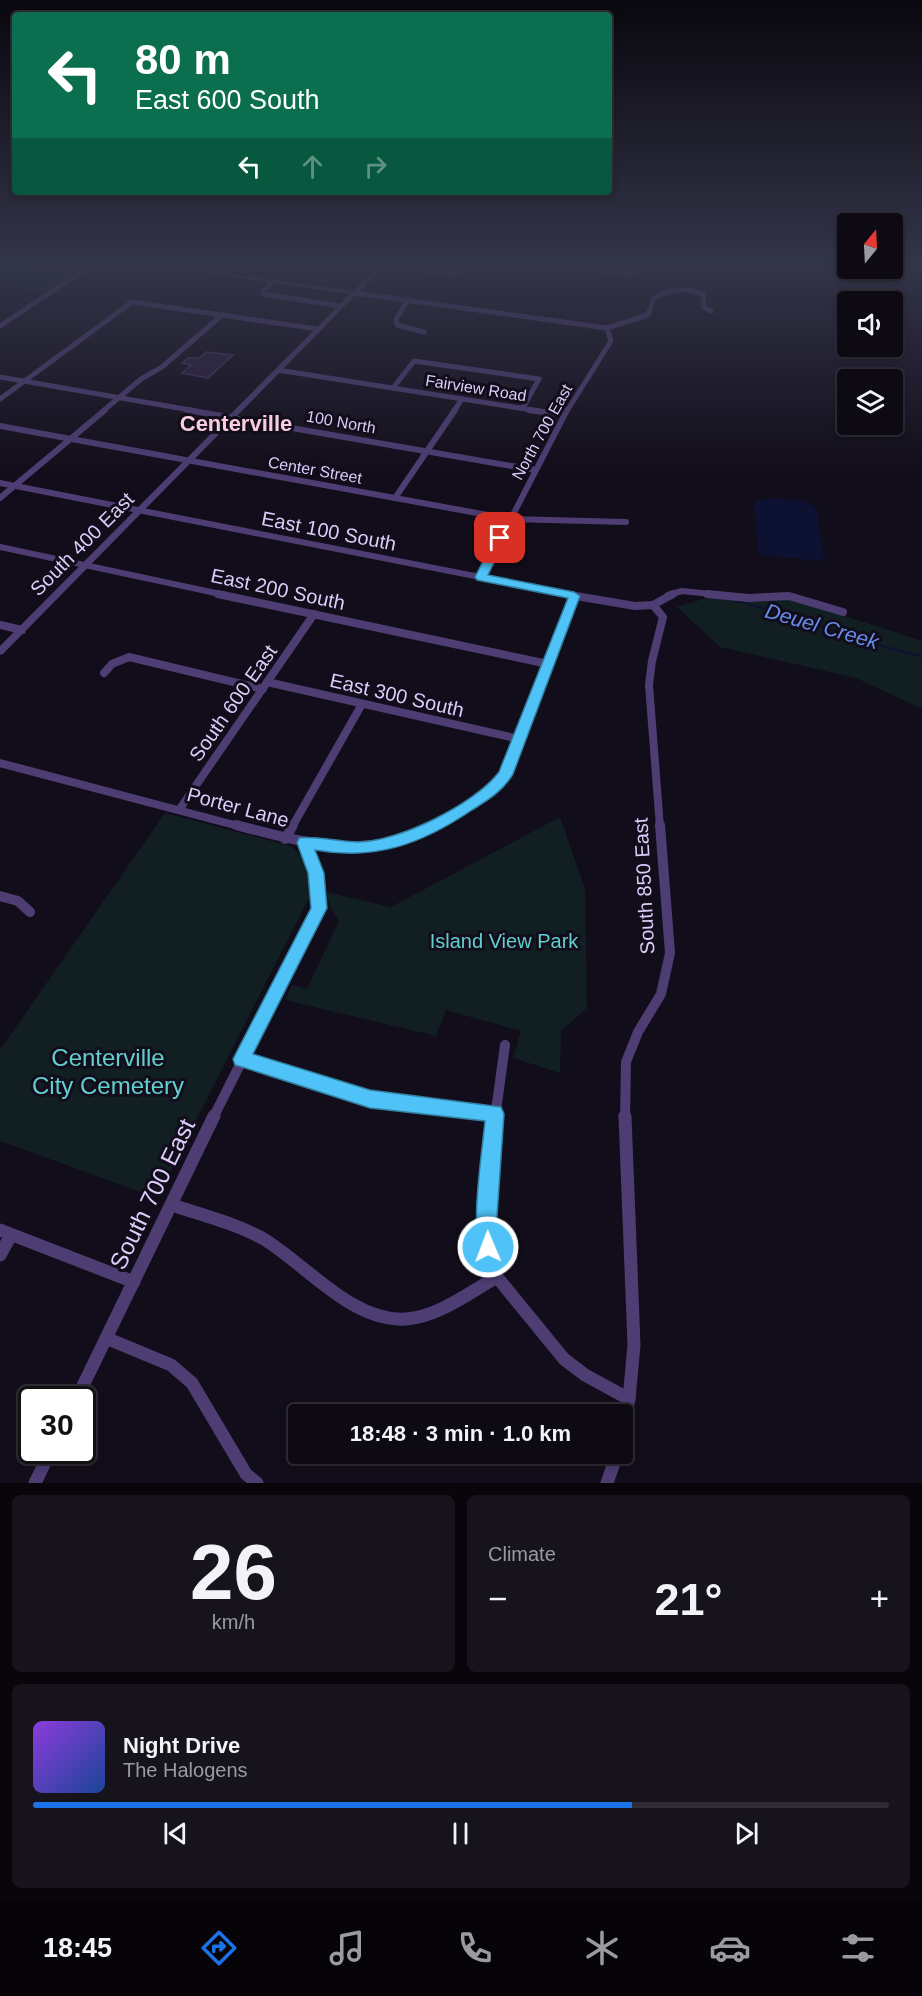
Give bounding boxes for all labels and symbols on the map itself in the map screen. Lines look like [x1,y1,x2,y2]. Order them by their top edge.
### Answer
north arrow [837,213,903,279]
street label: Fairview Road [424,372,528,404]
street label: North 700 East [509,381,576,483]
street label: 100 North [305,408,377,436]
district label: Centerville [180,411,292,436]
street label: Center Street [267,453,364,487]
street label: South 400 East [26,488,138,600]
street label: East 100 South [260,507,398,555]
pin [474,512,525,563]
street label: East 200 South [209,564,347,614]
water label: Deuel Creek [763,599,883,654]
street label: South 600 East [185,640,281,765]
street label: East 300 South [328,669,466,721]
street label: Porter Lane [185,783,291,831]
street label: South 850 East [629,817,659,955]
park label: Island View Park [430,930,579,952]
park label: Centerville City Cemetery [32,1044,184,1099]
street label: South 700 East [104,1114,200,1274]
position arrow [456,1215,520,1279]
speed limit sign: 30 [18,1386,96,1464]

